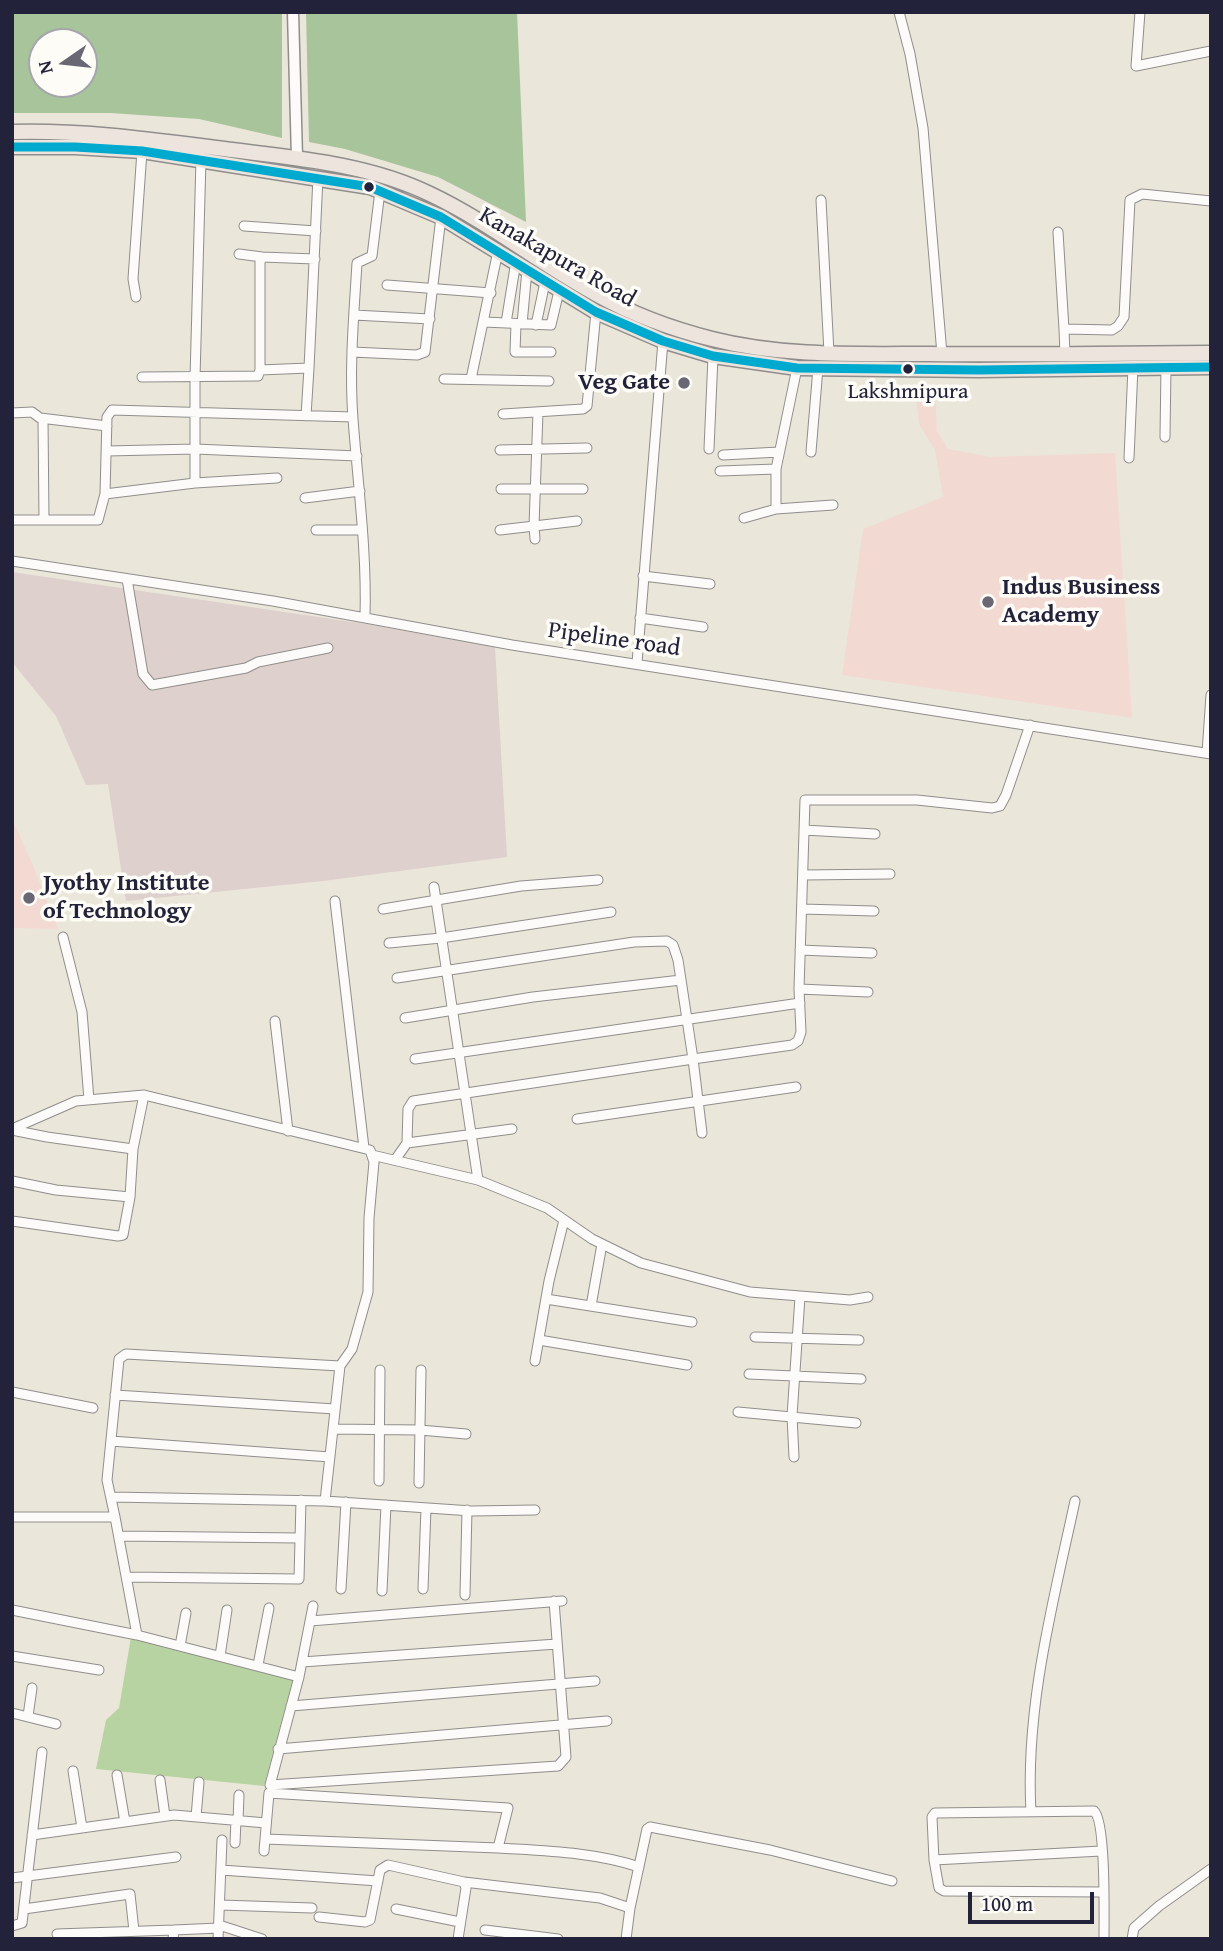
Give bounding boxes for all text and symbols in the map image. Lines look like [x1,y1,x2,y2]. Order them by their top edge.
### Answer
north arrow [28,28,98,98]
text: N [29,58,60,77]
unlabelled marker [362,180,376,194]
street label: Kanakapura Road [473,201,641,315]
marker: Lakshmipura [901,362,915,376]
place label: Veg Gate [578,369,670,397]
marker: Veg Gate [676,375,692,391]
place label: Lakshmipura [848,379,968,405]
place label: Indus Business Academy [1002,574,1160,630]
marker: Indus Business Academy [980,594,996,610]
street label: Pipeline road [546,616,682,664]
place label: Jyothy Institute of Technology [43,870,210,926]
marker: Jyothy Institute of Technology [21,890,37,906]
scale bar [971,1878,1097,1922]
text: 100 m [981,1888,1033,1919]

